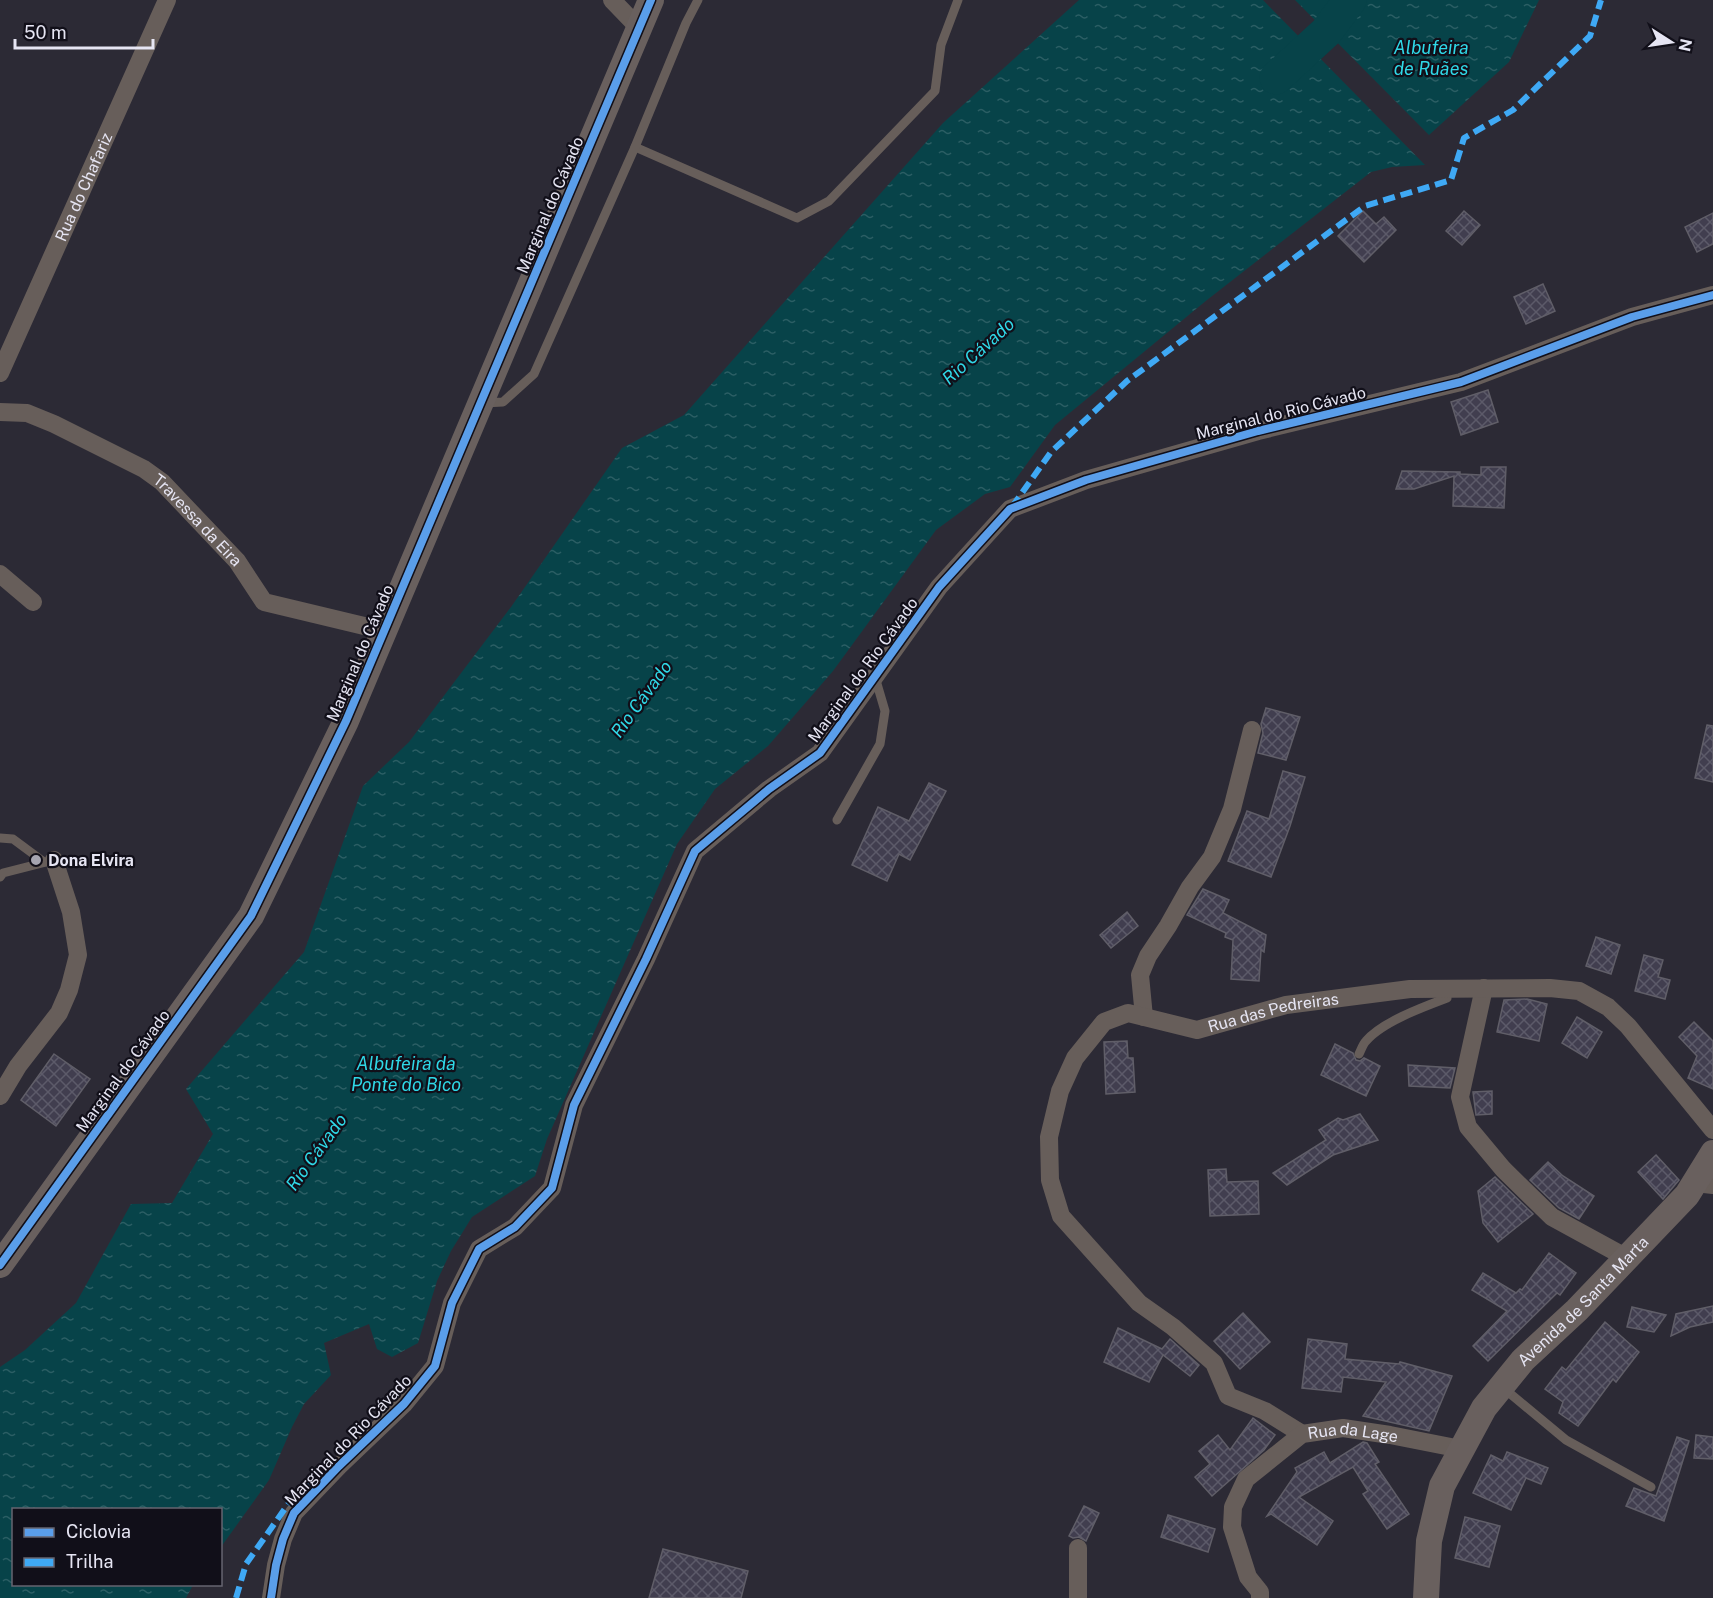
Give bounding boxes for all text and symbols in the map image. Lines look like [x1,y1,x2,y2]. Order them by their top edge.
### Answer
scale bar [15,12,153,50]
north arrow [1641,12,1701,72]
text: 50 m [24,22,67,43]
water label: Albufeira de Ruães [1393,37,1469,79]
text: N [1675,37,1696,53]
street label: Rua do Chafariz [51,129,116,244]
street label: Marginal do Cávado [513,134,587,276]
water label: Rio Cávado [938,313,1019,389]
street label: Marginal do Rio Cávado [1194,383,1368,443]
street label: Travessa da Eira [150,470,246,570]
street label: Marginal do Cávado [323,582,397,724]
street label: Marginal do Rio Cávado [804,594,922,746]
water label: Rio Cávado [606,656,676,741]
place label: Dona Elvira [48,851,134,870]
marker: Dona Elvira [29,853,43,867]
street label: Rua das Pedreiras [1206,989,1340,1036]
street label: Marginal do Cávado [72,1006,174,1136]
water label: Albufeira da Ponte do Bico [351,1053,461,1095]
water label: Rio Cávado [281,1109,351,1194]
street label: Avenida de Santa Marta [1513,1232,1652,1370]
street label: Marginal do Rio Cávado [281,1371,415,1509]
street label: Rua da Lage [1306,1418,1400,1446]
legend [12,1508,222,1586]
text: Ciclovia [66,1521,131,1542]
text: Trilha [66,1551,113,1572]

